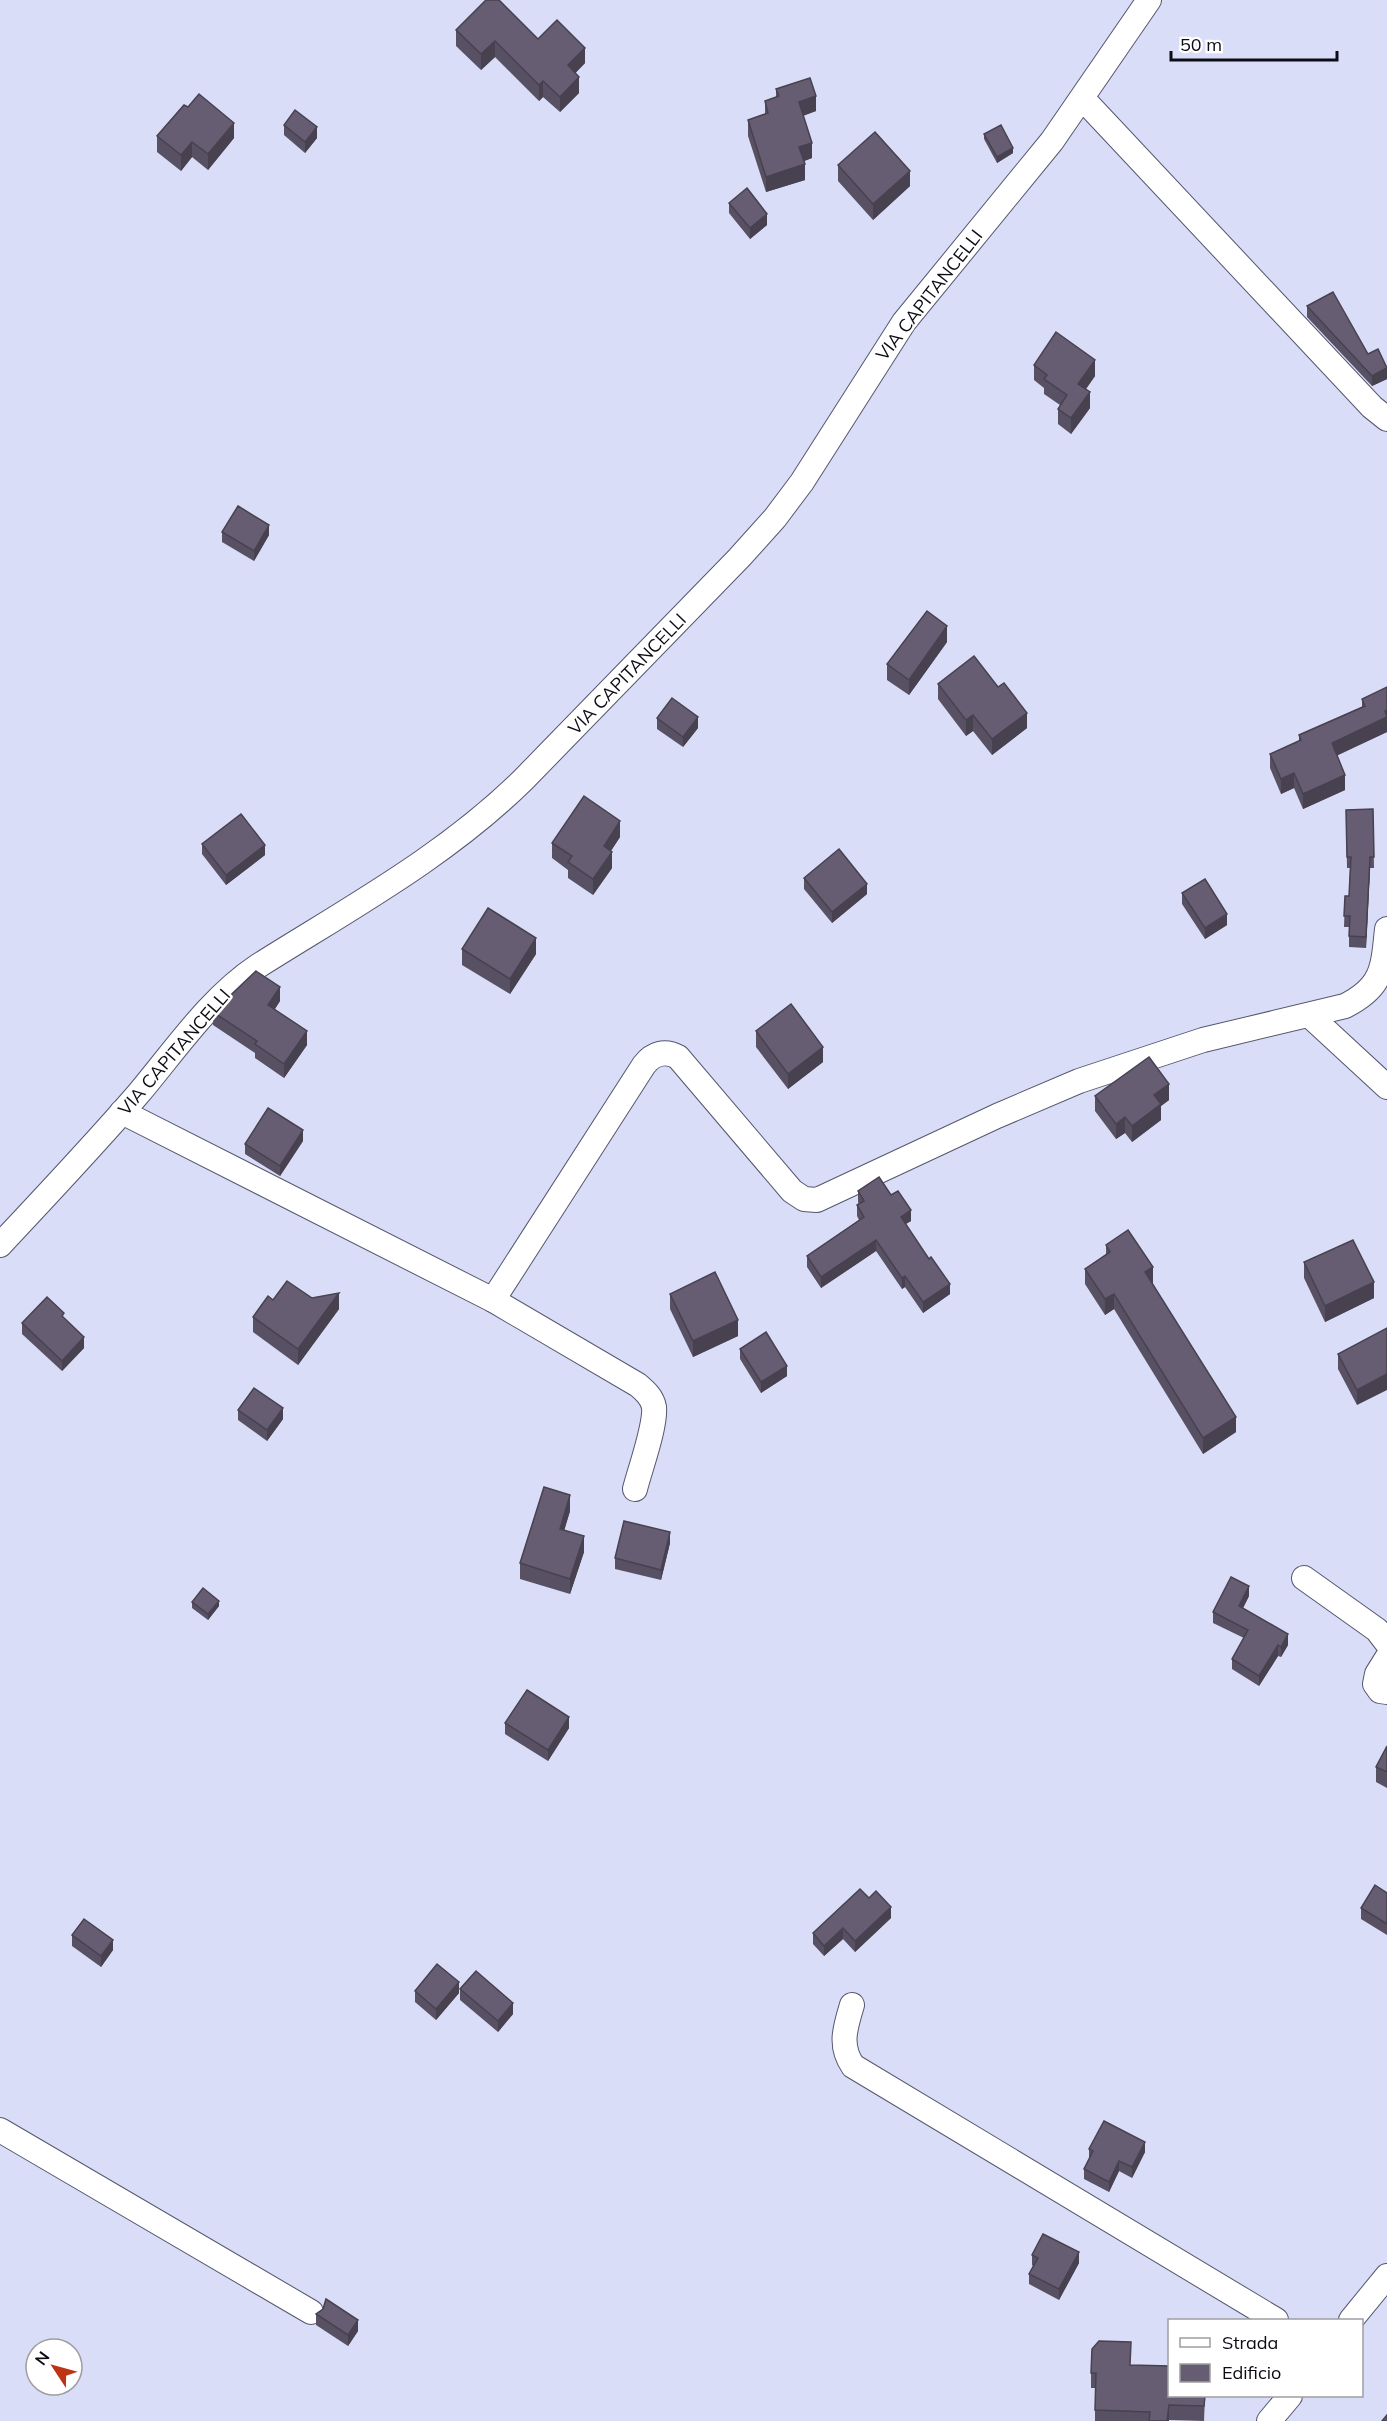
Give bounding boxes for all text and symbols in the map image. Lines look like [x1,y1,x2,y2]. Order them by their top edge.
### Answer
scale bar [1171,24,1338,62]
text: 50 m [1180,33,1222,56]
street label: VIA CAPITANCELLI [871,225,987,365]
street label: VIA CAPITANCELLI [563,608,691,740]
street label: VIA CAPITANCELLI [113,984,235,1120]
legend [1168,2319,1363,2397]
text: Strada [1222,2331,1278,2354]
north arrow [24,2337,84,2397]
text: N [30,2347,54,2369]
text: Edificio [1222,2361,1281,2384]

